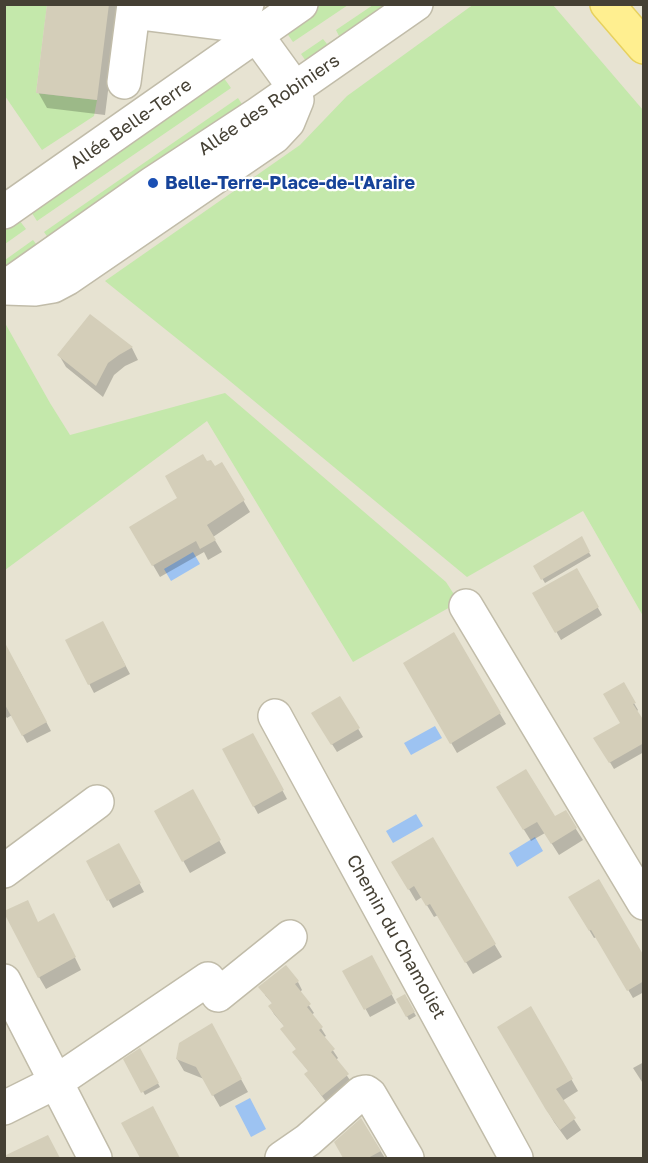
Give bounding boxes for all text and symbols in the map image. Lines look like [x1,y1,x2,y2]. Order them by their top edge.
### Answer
street label: Allée des Robiniers [194,50,344,160]
street label: Allée Belle-Terre [66,74,196,174]
place label: Belle-Terre-Place-de-l'Araire [165,172,415,194]
marker: Belle-Terre-Place-de-l'Araire [146,176,160,190]
street label: Chemin du Chamoliet [342,851,450,1023]

